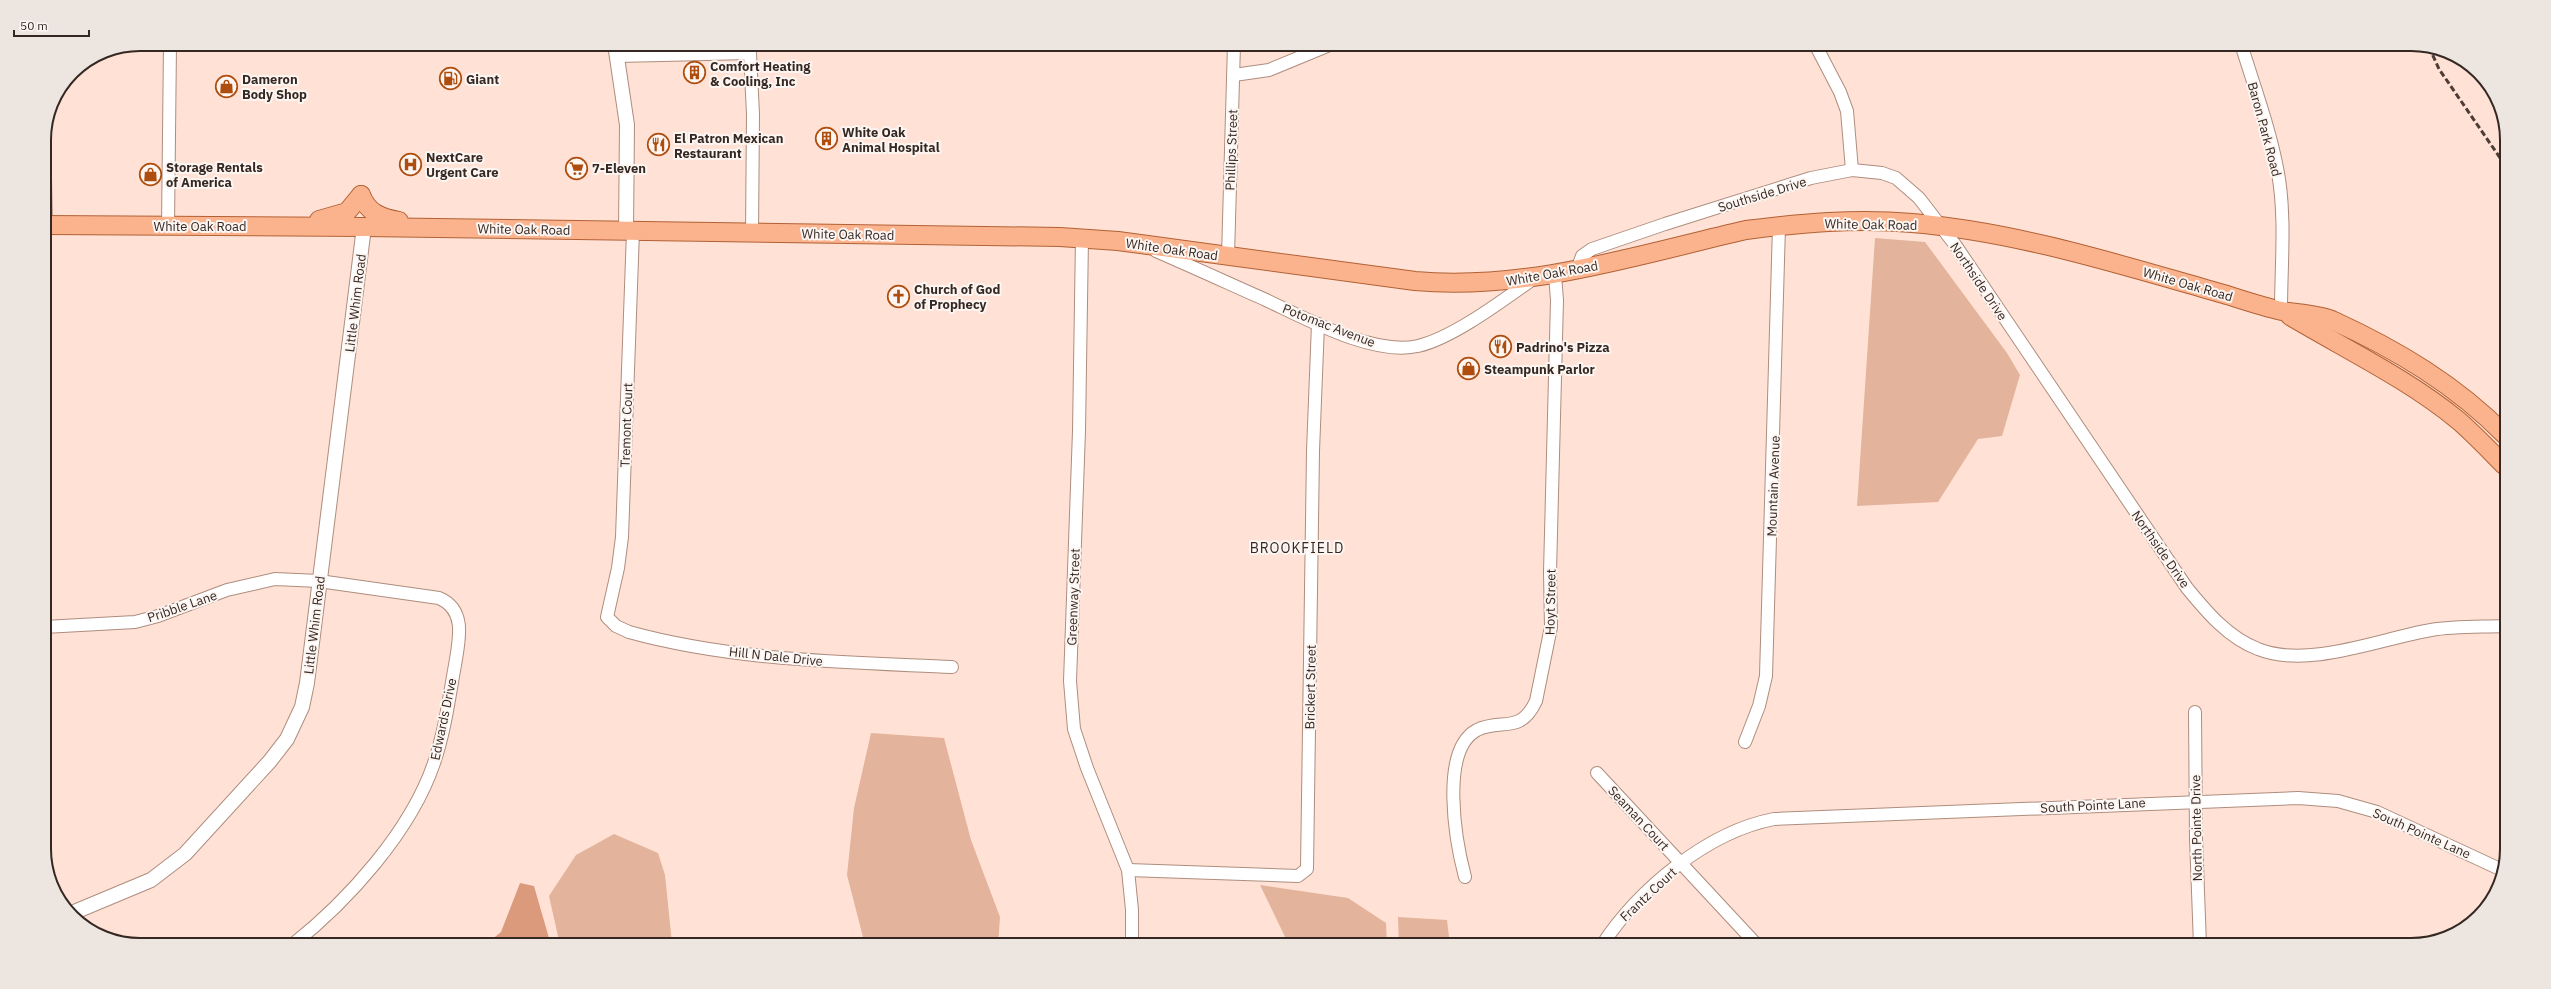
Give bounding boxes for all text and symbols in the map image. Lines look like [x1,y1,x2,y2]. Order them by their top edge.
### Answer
scale bar [14,12,89,38]
text: 50 m [20,18,48,33]
place label: Comfort Heating & Cooling, Inc [710,58,811,90]
building icon: Comfort Heating & Cooling, Inc [681,60,707,86]
fuel station icon: Giant [437,66,463,92]
place label: Dameron Body Shop [242,71,307,103]
place label: Giant [466,71,499,88]
shop icon: Dameron Body Shop [213,73,239,99]
street label: Baron Park Road [2244,80,2285,178]
street label: Phillips Street [1222,109,1241,191]
place label: White Oak Animal Hospital [842,124,940,156]
building icon: White Oak Animal Hospital [813,126,839,152]
place label: El Patron Mexican Restaurant [674,130,783,162]
restaurant icon: El Patron Mexican Restaurant [646,132,672,158]
place label: NextCare Urgent Care [426,149,499,181]
hospital icon: NextCare Urgent Care [398,151,424,177]
supermarket icon: 7-Eleven [563,155,589,181]
place label: Storage Rentals of America [166,159,263,191]
place label: 7-Eleven [592,160,646,177]
shop icon: Storage Rentals of America [138,161,164,187]
street label: Southside Drive [1716,173,1808,216]
street label: White Oak Road [1824,215,1918,234]
street label: White Oak Road [154,218,246,235]
street label: White Oak Road [477,220,571,239]
street label: White Oak Road [801,225,895,244]
street label: White Oak Road [1125,235,1219,264]
street label: Northside Drive [1946,239,2011,324]
street label: Little Whim Road [341,253,370,353]
street label: White Oak Road [1505,257,1599,290]
street label: White Oak Road [2141,264,2235,305]
place label: Church of God of Prophecy [914,281,1000,313]
church icon: Church of God of Prophecy [885,283,911,309]
street label: Potomac Avenue [1280,300,1378,351]
restaurant icon: Padrino's Pizza [1487,334,1513,360]
place label: Padrino's Pizza [1516,339,1610,356]
shop icon: Steampunk Parlor [1456,356,1482,382]
place label: Steampunk Parlor [1484,361,1595,378]
street label: Tremont Court [617,383,636,468]
street label: Mountain Avenue [1763,435,1784,537]
street label: Northside Drive [2128,507,2194,591]
district label: BROOKFIELD [1250,539,1344,557]
street label: Greenway Street [1063,548,1084,646]
street label: Hoyt Street [1541,569,1560,635]
street label: Little Whim Road [300,575,329,675]
street label: Pribble Lane [145,587,219,626]
street label: Hill N Dale Drive [728,643,824,670]
street label: Brickert Street [1301,644,1320,730]
street label: Edwards Drive [426,676,460,762]
street label: North Pointe Drive [2187,774,2206,881]
street label: Seaman Court [1604,782,1673,854]
street label: South Pointe Lane [2040,794,2146,817]
street label: South Pointe Lane [2370,804,2473,863]
street label: Frantz Court [1616,864,1680,925]

